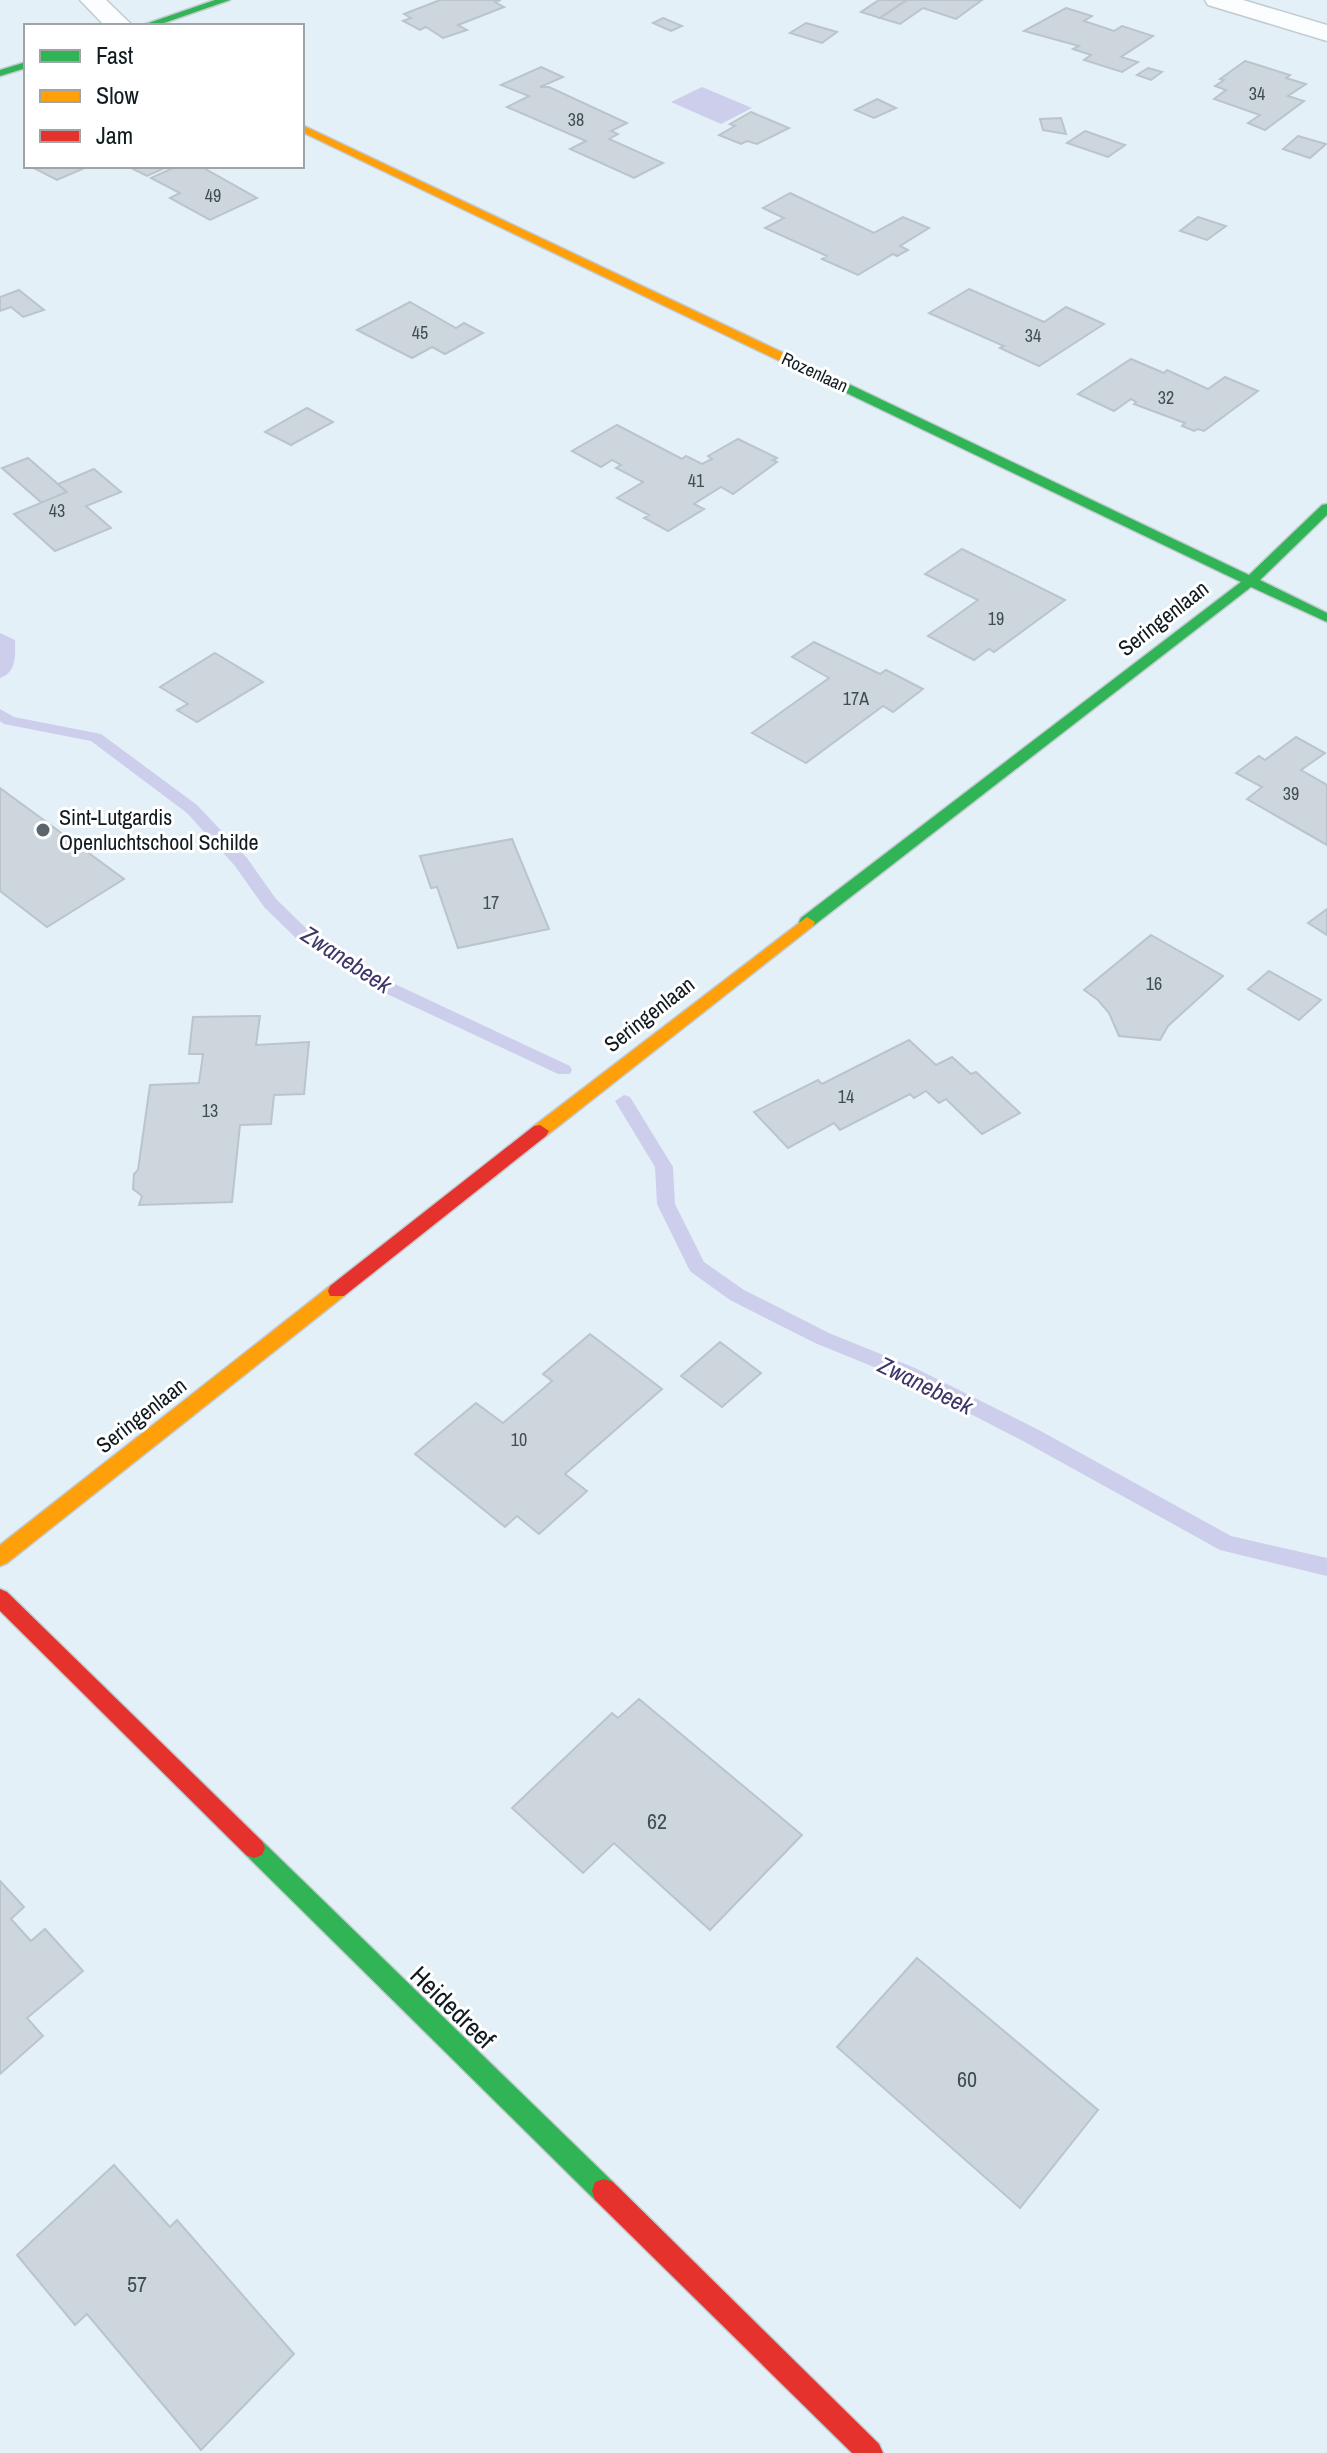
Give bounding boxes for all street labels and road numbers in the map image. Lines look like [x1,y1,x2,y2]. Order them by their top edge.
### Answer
street label: Rozenlaan [778,346,852,398]
street label: Seringenlaan [1111,573,1215,663]
street label: Seringenlaan [597,969,701,1059]
street label: Seringenlaan [89,1370,193,1460]
street label: Heidedreef [403,1958,503,2056]

